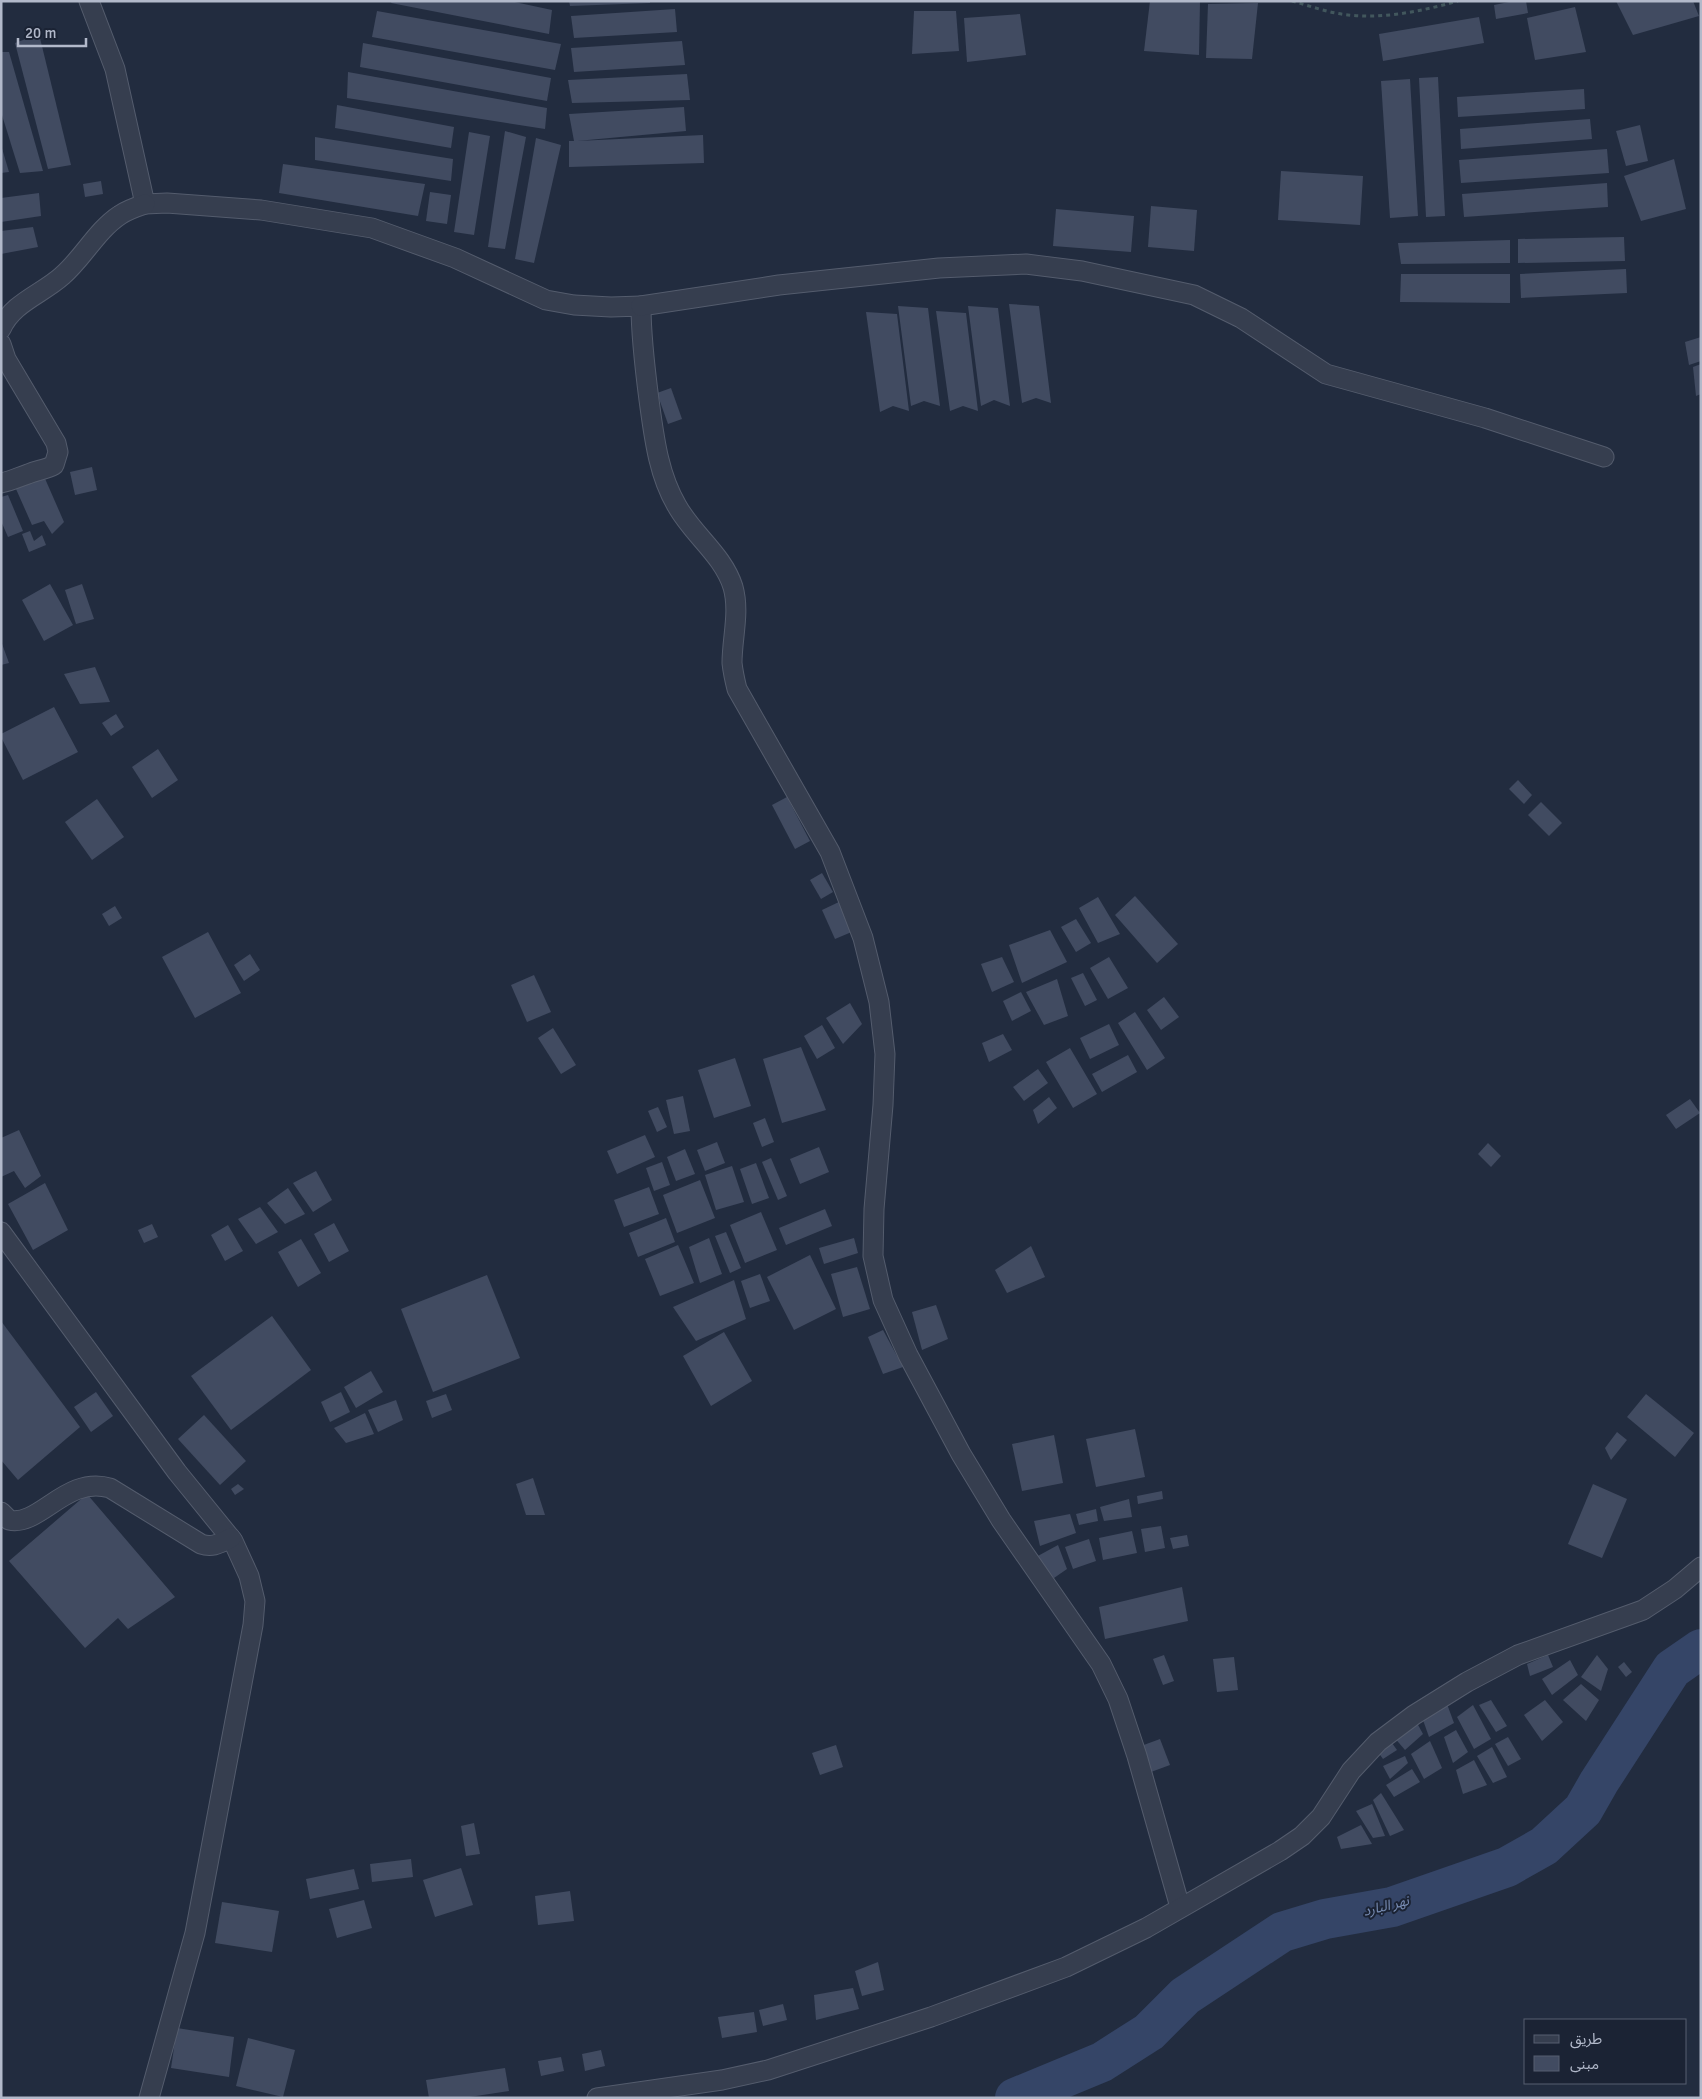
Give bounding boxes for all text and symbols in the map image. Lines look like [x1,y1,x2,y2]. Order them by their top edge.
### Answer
scale bar [18,15,85,47]
text: 20 m [25,24,56,42]
water label: نهر البارد [1361,1892,1412,1920]
legend [1524,2019,1687,2084]
text: طريق [1570,2030,1602,2049]
text: مبنى [1570,2055,1599,2073]

